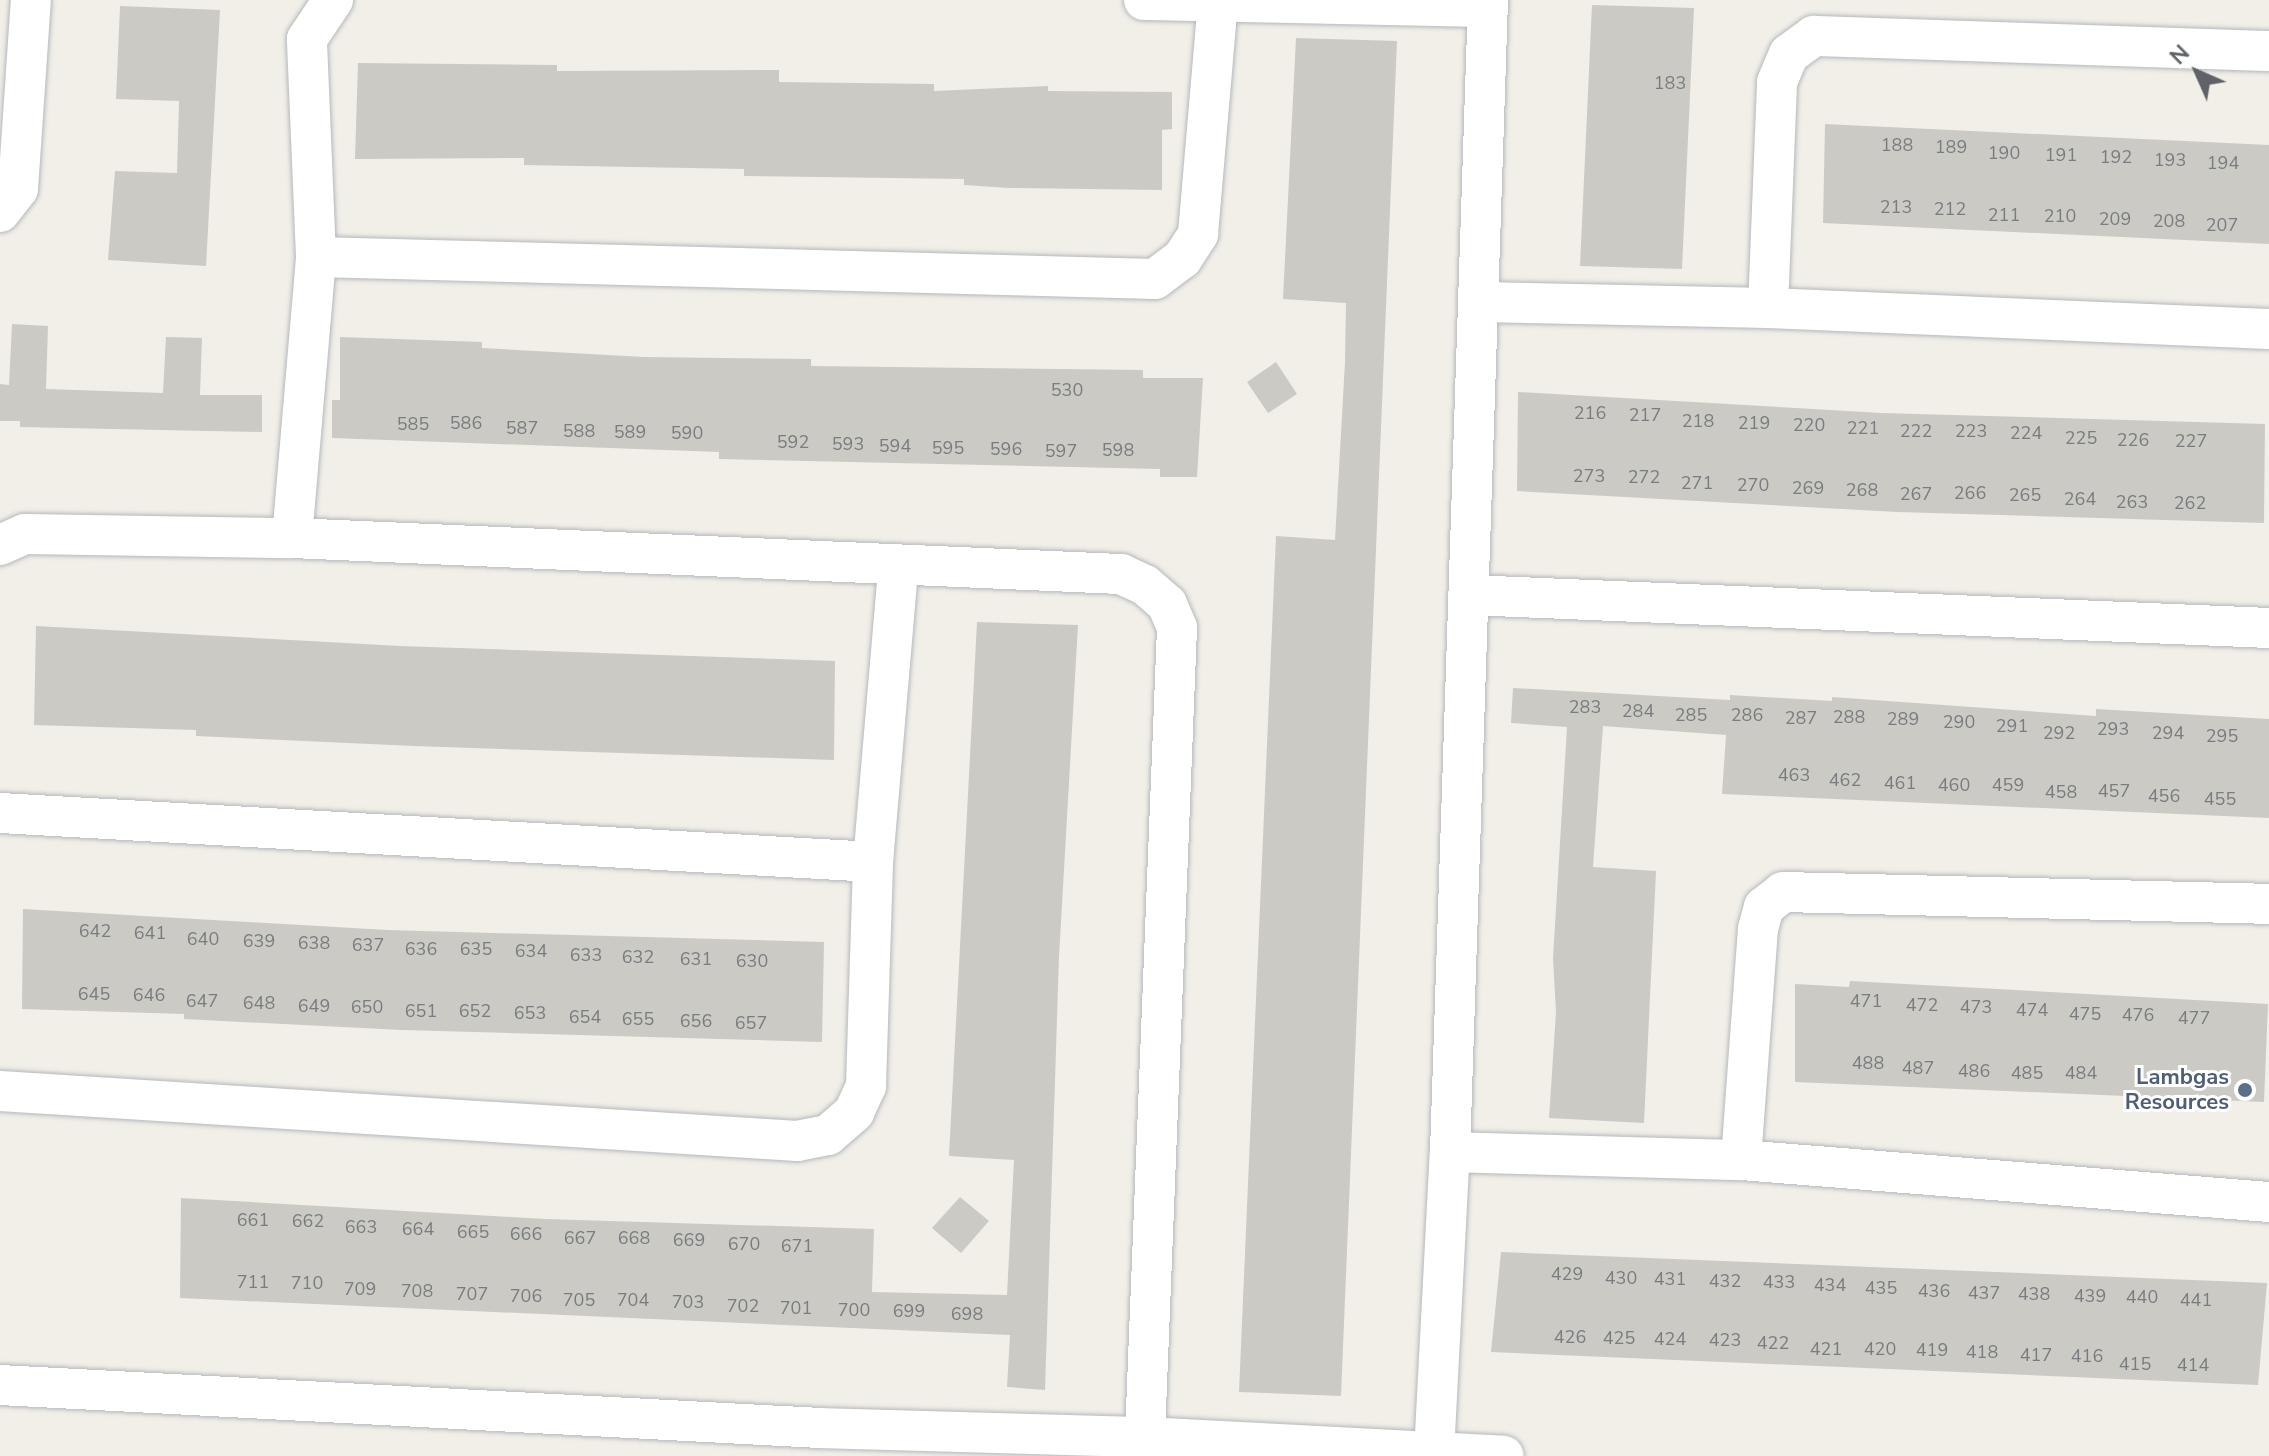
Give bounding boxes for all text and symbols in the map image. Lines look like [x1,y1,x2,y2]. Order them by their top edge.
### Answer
north arrow [2157,32,2237,112]
text: N [2164,39,2196,71]
house number: 183 [1654,72,1686,94]
house number: 188 [1881,134,1913,156]
house number: 189 [1935,136,1967,158]
house number: 190 [1988,142,2020,164]
house number: 191 [2045,144,2077,166]
house number: 192 [2100,146,2132,168]
house number: 193 [2154,149,2186,171]
house number: 194 [2207,152,2239,174]
house number: 213 [1880,196,1912,218]
house number: 212 [1934,198,1966,220]
house number: 211 [1988,204,2020,226]
house number: 210 [2044,205,2076,227]
house number: 209 [2099,208,2131,230]
house number: 208 [2153,210,2185,232]
house number: 207 [2206,214,2238,236]
house number: 530 [1051,379,1083,401]
house number: 216 [1574,402,1606,424]
house number: 217 [1629,404,1661,426]
house number: 218 [1682,410,1714,432]
house number: 586 [450,412,482,434]
house number: 219 [1738,412,1770,434]
house number: 585 [397,413,429,435]
house number: 220 [1793,414,1825,436]
house number: 587 [506,417,538,439]
house number: 221 [1847,417,1879,439]
house number: 588 [563,420,595,442]
house number: 222 [1900,420,1932,442]
house number: 223 [1955,420,1987,442]
house number: 589 [614,421,646,443]
house number: 590 [671,422,703,444]
house number: 224 [2010,422,2042,444]
house number: 225 [2065,427,2097,449]
house number: 226 [2117,429,2149,451]
house number: 227 [2175,430,2207,452]
house number: 592 [777,431,809,453]
house number: 593 [832,433,864,455]
house number: 594 [879,435,911,457]
house number: 595 [932,437,964,459]
house number: 596 [990,438,1022,460]
house number: 598 [1102,439,1134,461]
house number: 597 [1045,440,1077,462]
house number: 273 [1573,465,1605,487]
house number: 272 [1628,466,1660,488]
house number: 271 [1681,472,1713,494]
house number: 270 [1737,474,1769,496]
house number: 269 [1792,477,1824,499]
house number: 268 [1846,479,1878,501]
house number: 266 [1954,482,1986,504]
house number: 267 [1900,483,1932,505]
house number: 265 [2009,484,2041,506]
house number: 264 [2064,488,2096,510]
house number: 263 [2116,491,2148,513]
house number: 262 [2174,492,2206,514]
house number: 283 [1569,696,1601,718]
house number: 284 [1622,700,1654,722]
house number: 285 [1675,704,1707,726]
house number: 286 [1731,704,1763,726]
house number: 288 [1833,706,1865,728]
house number: 287 [1785,707,1817,729]
house number: 289 [1887,708,1919,730]
house number: 290 [1943,711,1975,733]
house number: 291 [1996,715,2028,737]
house number: 293 [2097,718,2129,740]
house number: 292 [2043,722,2075,744]
house number: 294 [2152,722,2184,744]
house number: 295 [2206,725,2238,747]
house number: 463 [1778,764,1810,786]
house number: 462 [1829,769,1861,791]
house number: 461 [1884,772,1916,794]
house number: 460 [1938,774,1970,796]
house number: 459 [1992,774,2024,796]
house number: 457 [2098,780,2130,802]
house number: 458 [2045,781,2077,803]
house number: 456 [2148,785,2180,807]
house number: 455 [2204,788,2236,810]
house number: 642 [79,920,111,942]
house number: 641 [134,922,166,944]
house number: 640 [187,928,219,950]
house number: 639 [243,930,275,952]
house number: 638 [298,932,330,954]
house number: 637 [352,934,384,956]
house number: 636 [405,938,437,960]
house number: 635 [460,938,492,960]
house number: 634 [515,940,547,962]
house number: 633 [570,944,602,966]
house number: 632 [622,946,654,968]
house number: 631 [680,948,712,970]
house number: 630 [736,950,768,972]
house number: 645 [78,983,110,1005]
house number: 646 [133,984,165,1006]
house number: 647 [186,990,218,1012]
house number: 471 [1850,990,1882,1012]
house number: 648 [243,992,275,1014]
house number: 472 [1906,994,1938,1016]
house number: 649 [298,995,330,1017]
house number: 650 [351,996,383,1018]
house number: 473 [1960,996,1992,1018]
house number: 474 [2016,999,2048,1021]
house number: 651 [405,1000,437,1022]
house number: 652 [459,1000,491,1022]
house number: 653 [514,1002,546,1024]
house number: 475 [2069,1003,2101,1025]
house number: 476 [2122,1004,2154,1026]
house number: 654 [569,1006,601,1028]
house number: 477 [2178,1007,2210,1029]
house number: 655 [622,1008,654,1030]
house number: 656 [680,1010,712,1032]
house number: 657 [735,1012,767,1034]
house number: 488 [1852,1052,1884,1074]
house number: 487 [1902,1057,1934,1079]
house number: 486 [1958,1060,1990,1082]
house number: 485 [2011,1062,2043,1084]
house number: 484 [2065,1062,2097,1084]
place label: Lambgas Resources [2125,1064,2229,1116]
marker: Lambgas Resources [2236,1081,2254,1099]
house number: 661 [237,1209,269,1231]
house number: 662 [292,1210,324,1232]
house number: 663 [345,1216,377,1238]
house number: 664 [402,1218,434,1240]
house number: 665 [457,1221,489,1243]
house number: 666 [510,1223,542,1245]
house number: 667 [564,1227,596,1249]
house number: 668 [618,1227,650,1249]
house number: 669 [673,1229,705,1251]
house number: 670 [728,1233,760,1255]
house number: 671 [781,1235,813,1257]
house number: 429 [1551,1263,1583,1285]
house number: 430 [1605,1267,1637,1289]
house number: 431 [1654,1268,1686,1290]
house number: 432 [1709,1270,1741,1292]
house number: 711 [237,1271,269,1293]
house number: 433 [1763,1271,1795,1293]
house number: 710 [291,1272,323,1294]
house number: 434 [1814,1274,1846,1296]
house number: 435 [1865,1277,1897,1299]
house number: 709 [344,1278,376,1300]
house number: 708 [401,1280,433,1302]
house number: 436 [1918,1280,1950,1302]
house number: 437 [1968,1282,2000,1304]
house number: 707 [456,1283,488,1305]
house number: 438 [2018,1283,2050,1305]
house number: 706 [510,1285,542,1307]
house number: 439 [2074,1285,2106,1307]
house number: 440 [2126,1286,2158,1308]
house number: 705 [563,1289,595,1311]
house number: 704 [617,1289,649,1311]
house number: 441 [2180,1289,2212,1311]
house number: 703 [672,1291,704,1313]
house number: 702 [727,1295,759,1317]
house number: 701 [780,1297,812,1319]
house number: 700 [838,1299,870,1321]
house number: 699 [893,1300,925,1322]
house number: 698 [951,1303,983,1325]
house number: 426 [1554,1326,1586,1348]
house number: 425 [1603,1327,1635,1349]
house number: 424 [1654,1328,1686,1350]
house number: 423 [1709,1329,1741,1351]
house number: 422 [1757,1332,1789,1354]
house number: 421 [1810,1338,1842,1360]
house number: 420 [1864,1338,1896,1360]
house number: 419 [1916,1339,1948,1361]
house number: 418 [1966,1341,1998,1363]
house number: 417 [2020,1344,2052,1366]
house number: 416 [2071,1345,2103,1367]
house number: 415 [2119,1353,2151,1375]
house number: 414 [2177,1354,2209,1376]

